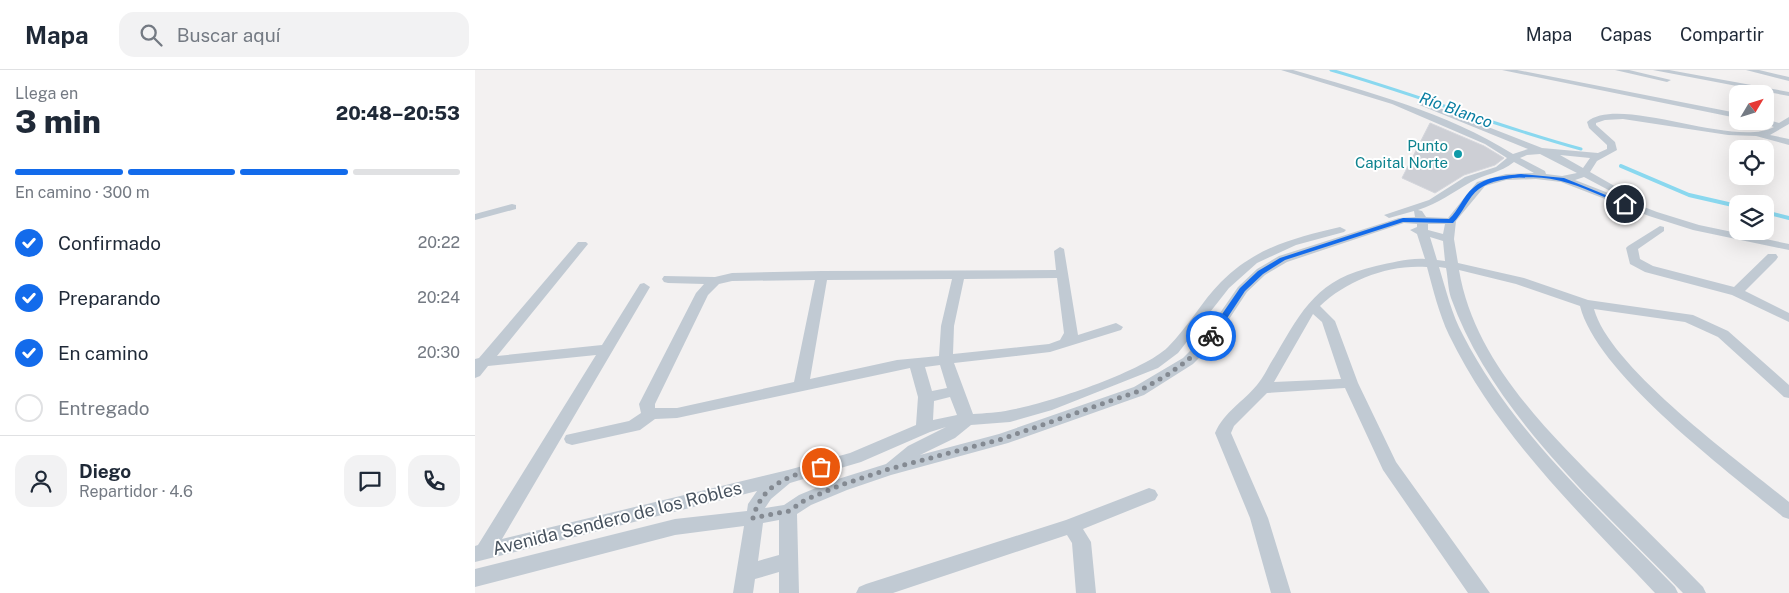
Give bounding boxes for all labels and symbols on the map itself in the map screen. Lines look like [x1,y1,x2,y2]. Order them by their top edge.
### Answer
north arrow [1729,85,1774,130]
water label: Río Blanco [1417,88,1495,132]
place label: Punto Capital Norte [1355,137,1448,171]
marker: Punto Capital Norte [1452,148,1464,160]
pin [1604,183,1646,225]
courier [1186,311,1236,361]
pin [800,446,842,488]
street label: Avenida Sendero de los Robles [490,477,744,559]

